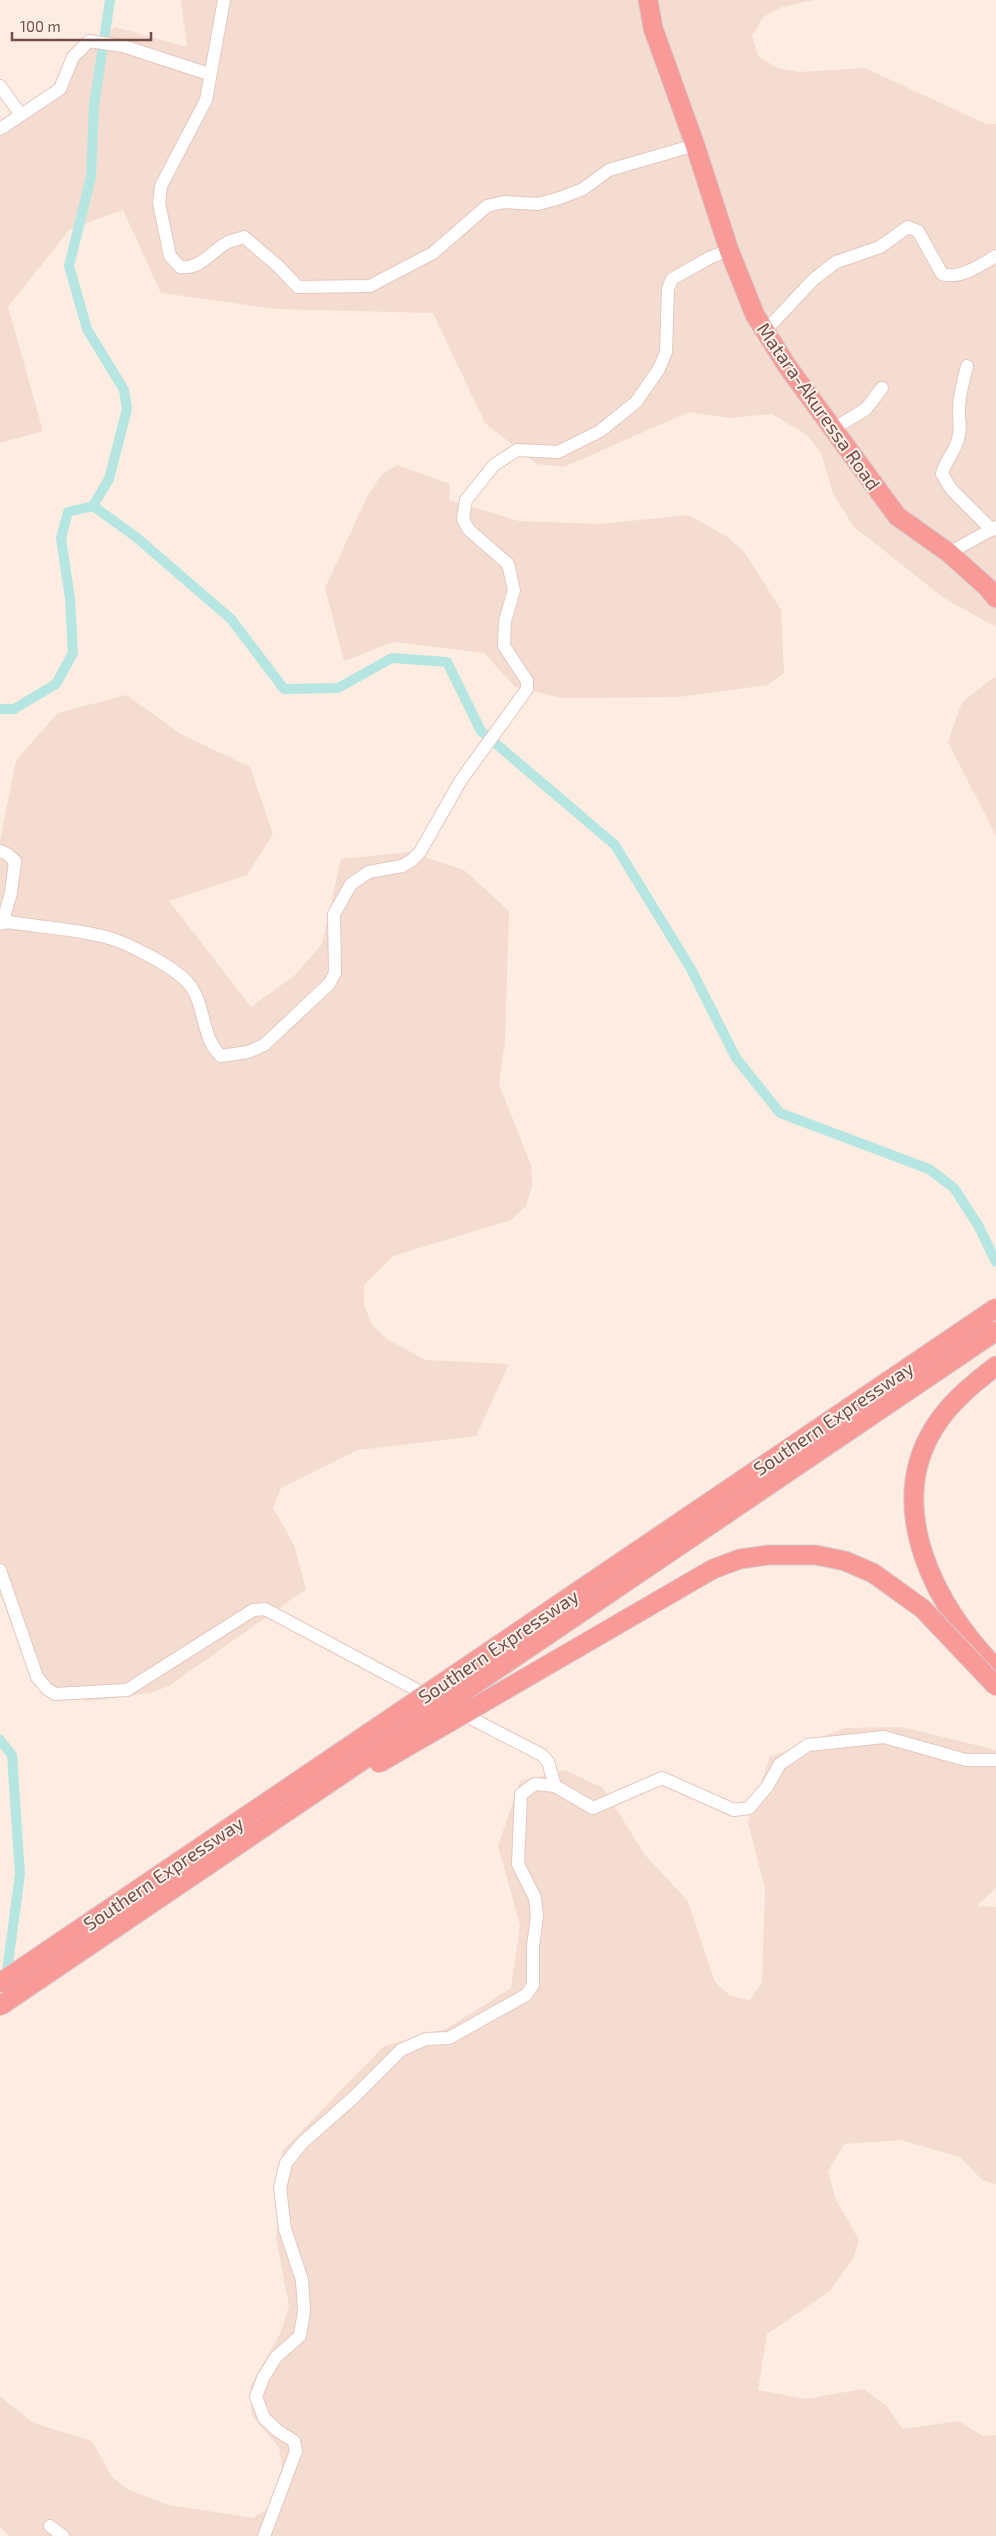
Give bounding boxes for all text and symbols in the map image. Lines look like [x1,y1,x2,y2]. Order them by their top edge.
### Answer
scale bar [12,10,151,42]
text: 100 m [20,17,61,35]
street label: Matara-Akuressa Road [753,318,885,494]
street label: Southern Expressway [749,1356,917,1480]
street label: Southern Expressway [414,1584,582,1708]
street label: Southern Expressway [79,1811,247,1935]

